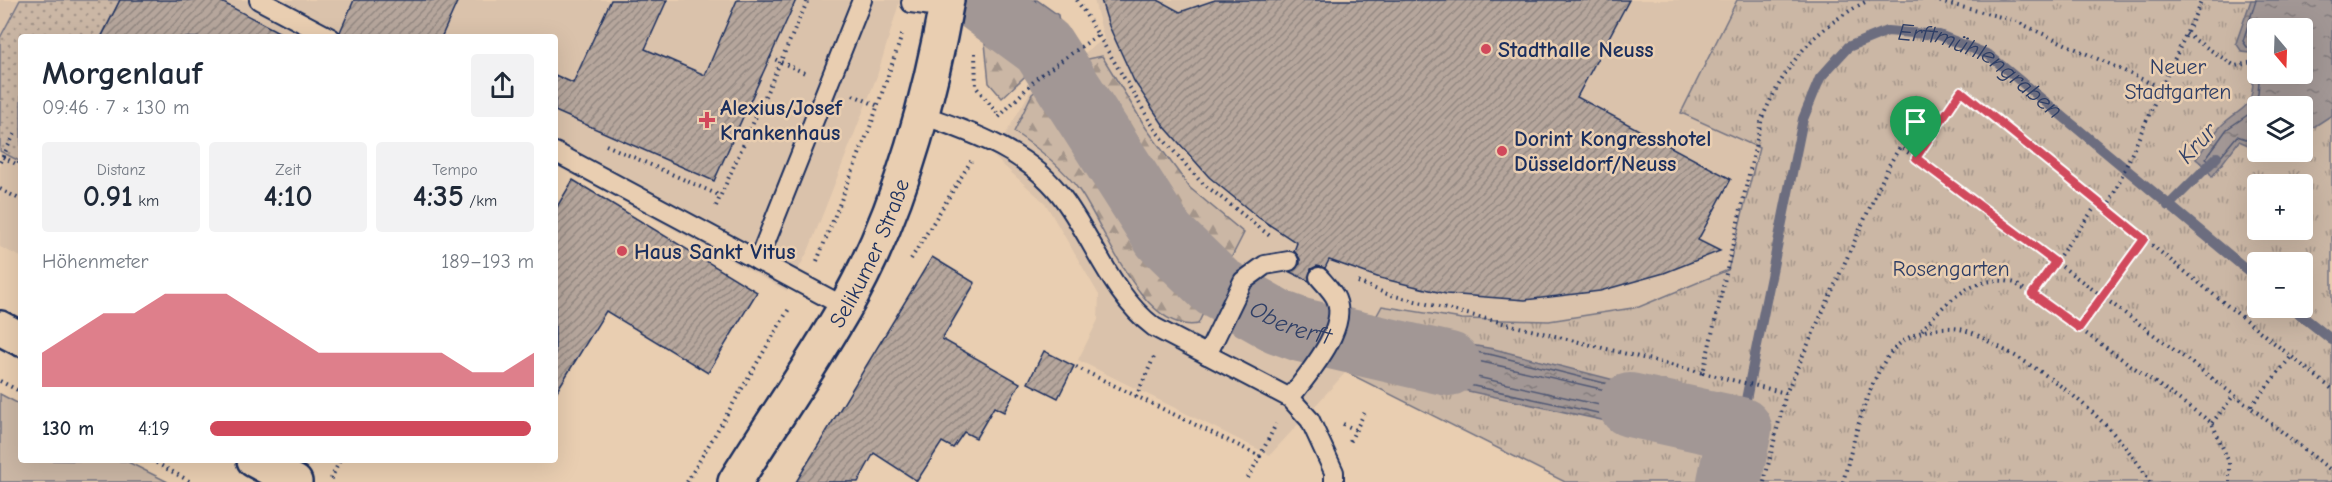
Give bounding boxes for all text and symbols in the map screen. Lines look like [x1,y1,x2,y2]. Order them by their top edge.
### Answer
water label: Erftmühlengraben [1897,18,2068,124]
north arrow [2247,18,2313,84]
map controls [2247,18,2313,318]
place label: Stadthalle Neuss [1498,37,1654,63]
marker: Stadthalle Neuss [1479,42,1493,56]
text: Morgenlauf [42,54,202,92]
button: share [471,54,534,117]
park label: Neuer Stadtgarten [2124,54,2232,105]
place label: Alexius/Josef Krankenhaus [720,95,843,146]
text: 09:46 · 7 × 130 m [42,96,190,119]
pin [1890,96,1941,158]
button: layers [2247,96,2313,162]
icon: arrive [1899,105,1932,138]
marker: Alexius/Josef Krankenhaus [698,111,716,129]
water label: Krur [2171,116,2224,169]
place label: Dorint Kongresshotel Düsseldorf/Neuss [1514,126,1711,177]
marker: Dorint Kongresshotel Düsseldorf/Neuss [1495,144,1509,158]
text: Distanz [97,161,145,179]
text: Zeit [275,161,301,179]
text: Tempo [432,161,478,179]
button: + [2247,174,2313,240]
street label: Selikumer Straße [824,176,915,333]
text: 0.91 [83,179,133,214]
text: 4:10 [263,179,313,214]
text: 4:35 [413,179,464,214]
text: km [133,192,159,210]
text: /km [464,192,497,210]
place label: Haus Sankt Vitus [634,239,796,265]
marker: Haus Sankt Vitus [615,244,629,258]
text: Höhenmeter [42,250,149,273]
text: 189–193 m [441,250,534,273]
button: − [2247,252,2313,318]
park label: Rosengarten [1892,256,2010,282]
water label: Obererft [1245,294,1335,351]
text: 130 m [42,417,94,440]
text: 4:19 [138,417,170,440]

